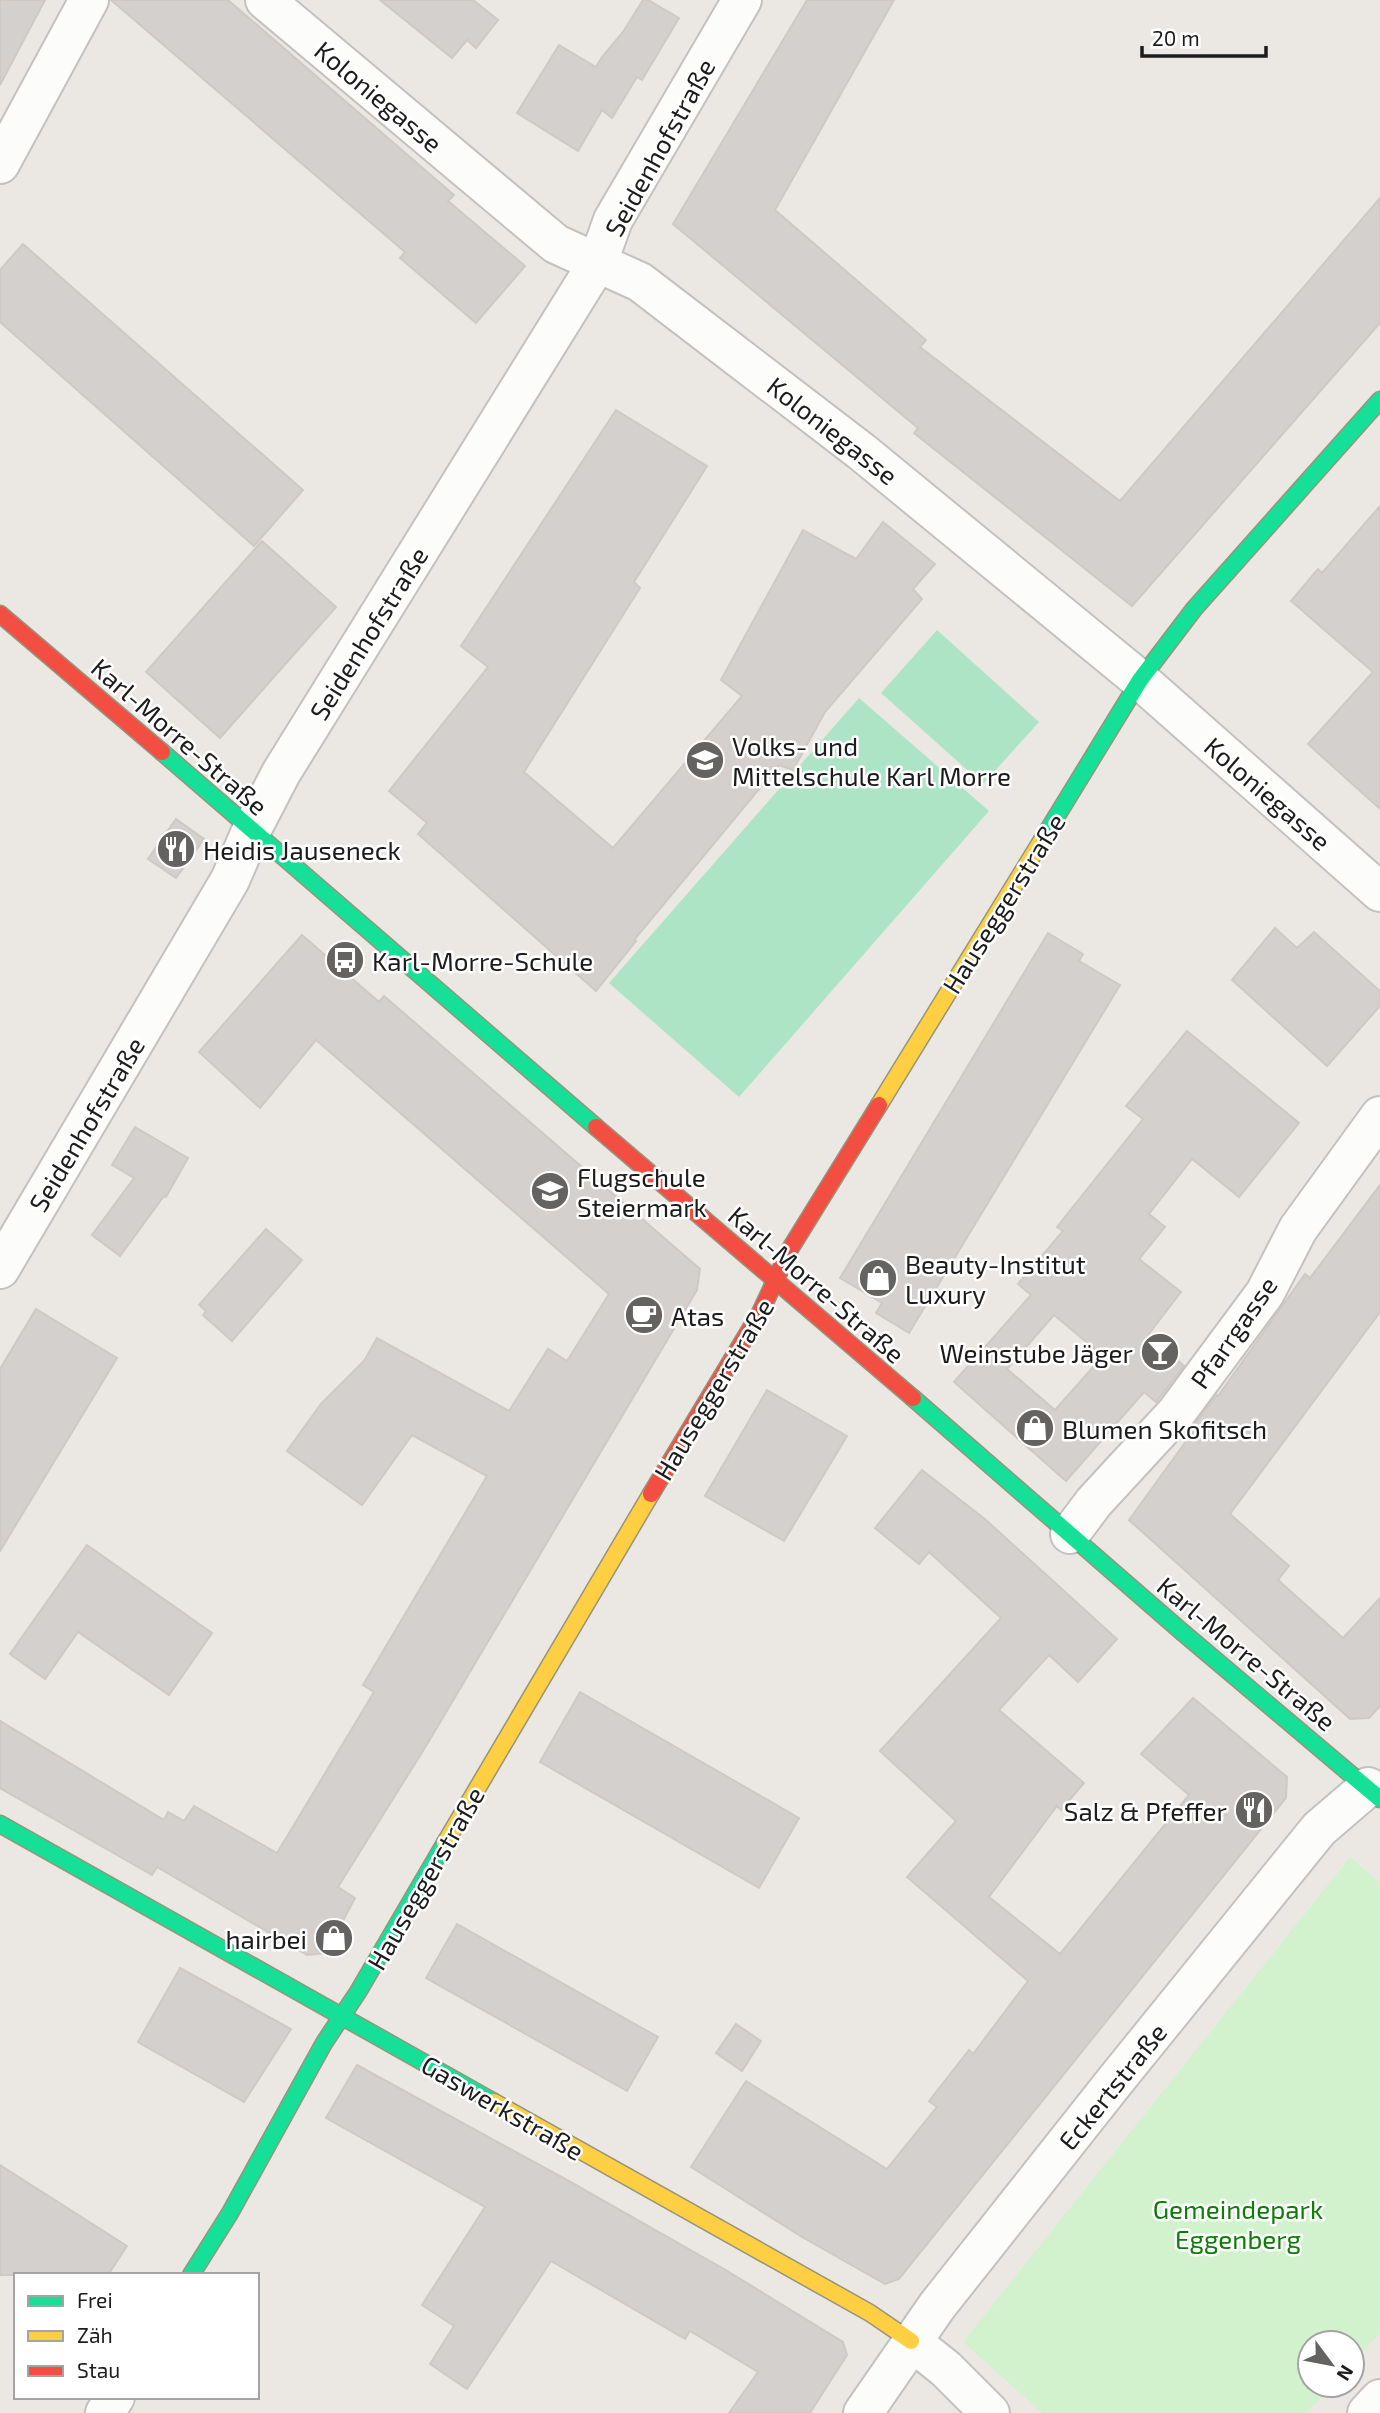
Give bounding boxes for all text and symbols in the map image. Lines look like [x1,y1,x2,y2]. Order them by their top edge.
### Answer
scale bar [1142,14,1266,58]
text: 20 m [1152,25,1200,50]
street label: Koloniegasse [309,34,449,158]
street label: Seidenhofstraße [597,53,721,241]
street label: Koloniegasse [762,370,904,490]
street label: Seidenhofstraße [302,541,434,725]
street label: Karl-Morre-Straße [86,651,274,821]
place label: Volks- und Mittelschule Karl Morre [732,730,1011,791]
street label: Koloniegasse [1199,730,1337,856]
school or university icon: Volks- und Mittelschule Karl Morre [684,739,726,781]
street label: Hauseggerstraße [935,807,1071,999]
restaurant icon: Heidis Jauseneck [155,828,197,870]
place label: Heidis Jauseneck [203,834,401,865]
bus stop icon: Karl-Morre-Schule [324,939,366,981]
place label: Karl-Morre-Schule [372,945,593,976]
street label: Seidenhofstraße [22,1031,150,1217]
place label: Flugschule Steiermark [577,1161,707,1222]
school or university icon: Flugschule Steiermark [529,1170,571,1212]
street label: Karl-Morre-Straße [723,1199,911,1369]
place label: Beauty-Institut Luxury [905,1248,1086,1309]
shop icon: Beauty-Institut Luxury [857,1257,899,1299]
street label: Pfarrgasse [1183,1270,1283,1394]
street label: Hauseggerstraße [647,1293,779,1485]
cafe icon: Atas [623,1294,665,1336]
place label: Atas [671,1300,724,1331]
bar icon: Weinstube Jäger [1139,1331,1181,1373]
place label: Weinstube Jäger [939,1337,1133,1368]
shop icon: Blumen Skofitsch [1014,1407,1056,1449]
place label: Blumen Skofitsch [1062,1413,1267,1444]
street label: Karl-Morre-Straße [1152,1569,1342,1737]
street label: Hauseggerstraße [360,1781,490,1975]
restaurant icon: Salz & Pfeffer [1233,1789,1275,1831]
place label: Salz & Pfeffer [1064,1795,1227,1826]
shop icon: hairbei [313,1917,355,1959]
place label: hairbei [226,1923,307,1954]
street label: Eckertstraße [1052,2017,1172,2155]
street label: Gaswerkstraße [416,2048,590,2166]
park label: Gemeindepark Eggenberg [1153,2193,1323,2254]
legend [14,2273,259,2399]
text: Frei [77,2287,113,2312]
text: Zäh [77,2322,113,2347]
north arrow [1296,2329,1366,2399]
text: Stau [77,2357,120,2382]
text: N [1332,2361,1359,2385]

